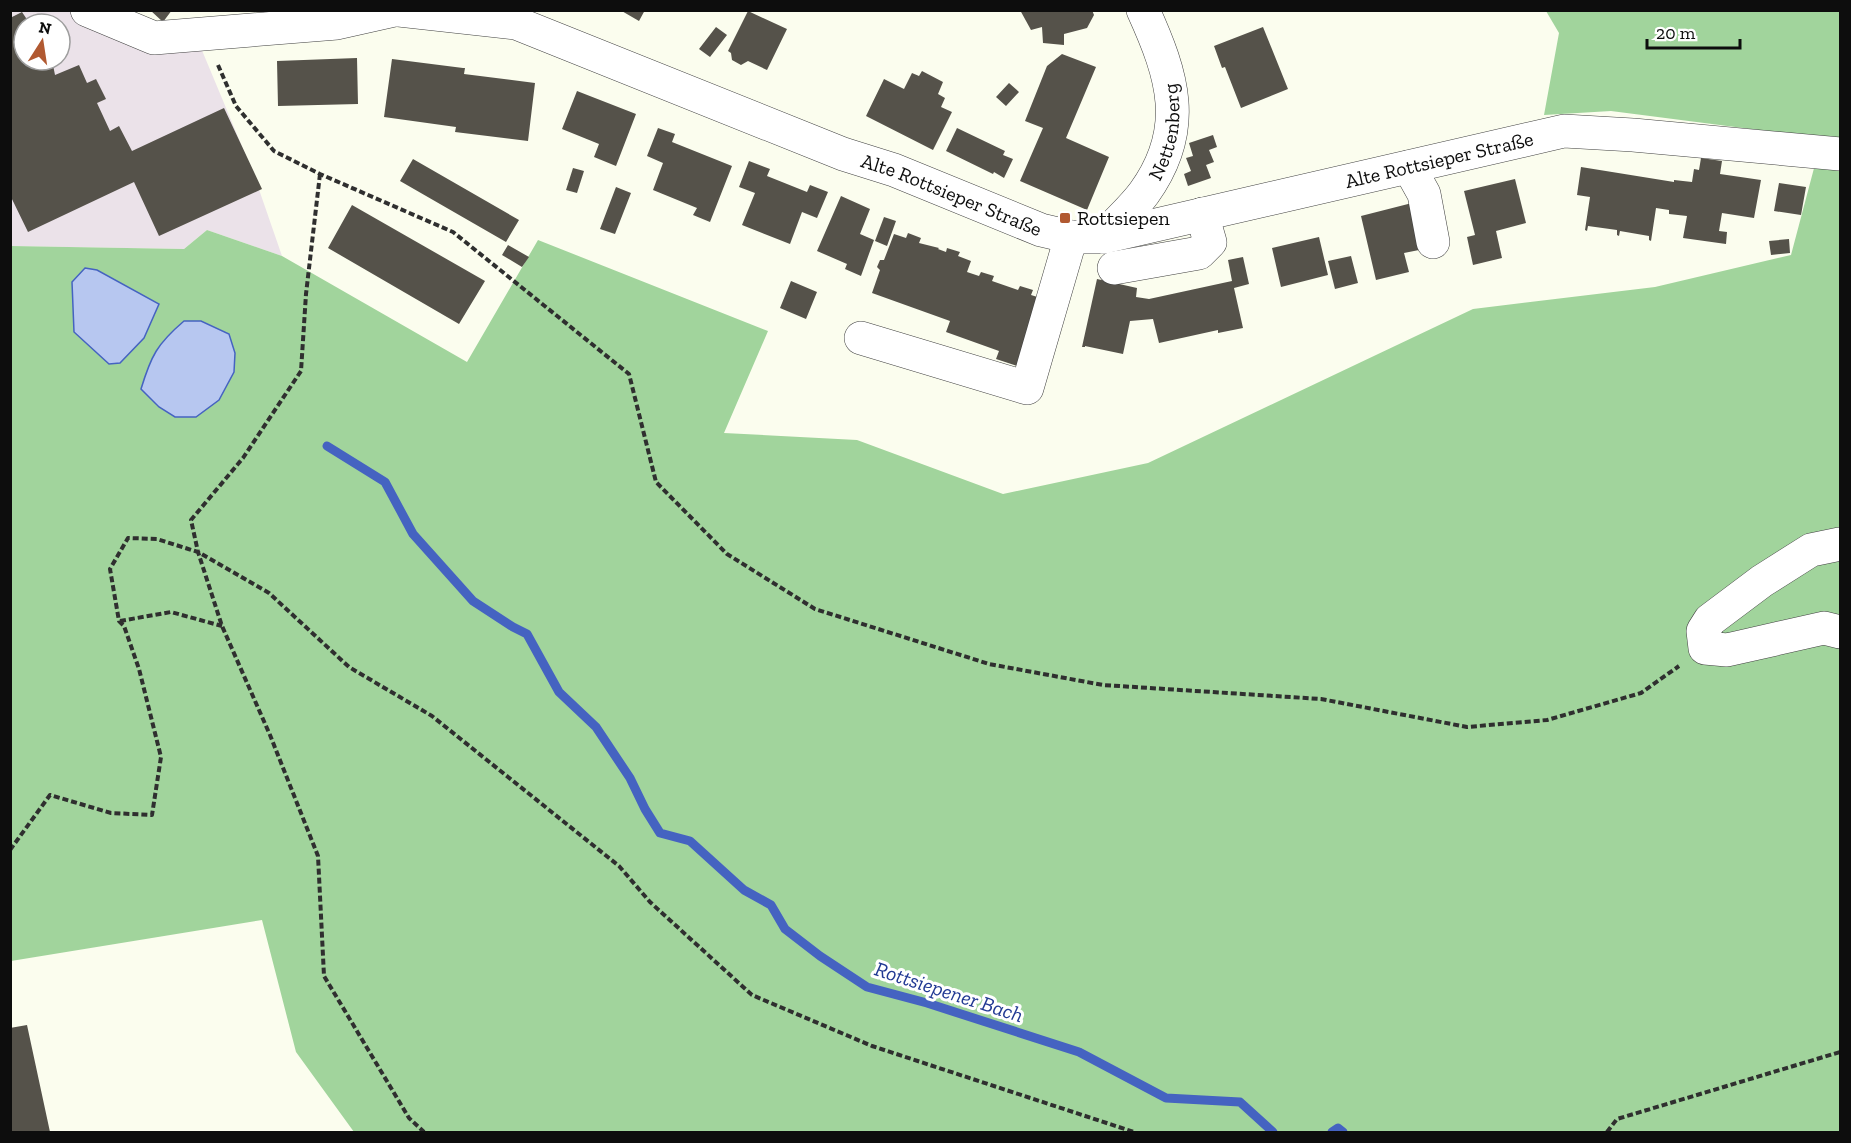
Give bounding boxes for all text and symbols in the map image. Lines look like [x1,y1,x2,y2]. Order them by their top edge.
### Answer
north arrow [12,12,72,72]
scale bar [1647,12,1740,50]
text: N [37,17,53,38]
text: 20 m [1656,22,1696,44]
street label: Nettenberg [1143,82,1184,184]
street label: Alte Rottsieper Straße [1343,126,1536,193]
street label: Alte Rottsieper Straße [858,148,1046,241]
place label: Rottsiepen [1077,206,1170,230]
marker: Rottsiepen [1058,211,1072,225]
water label: Rottsiepener Bach [872,956,1027,1027]

